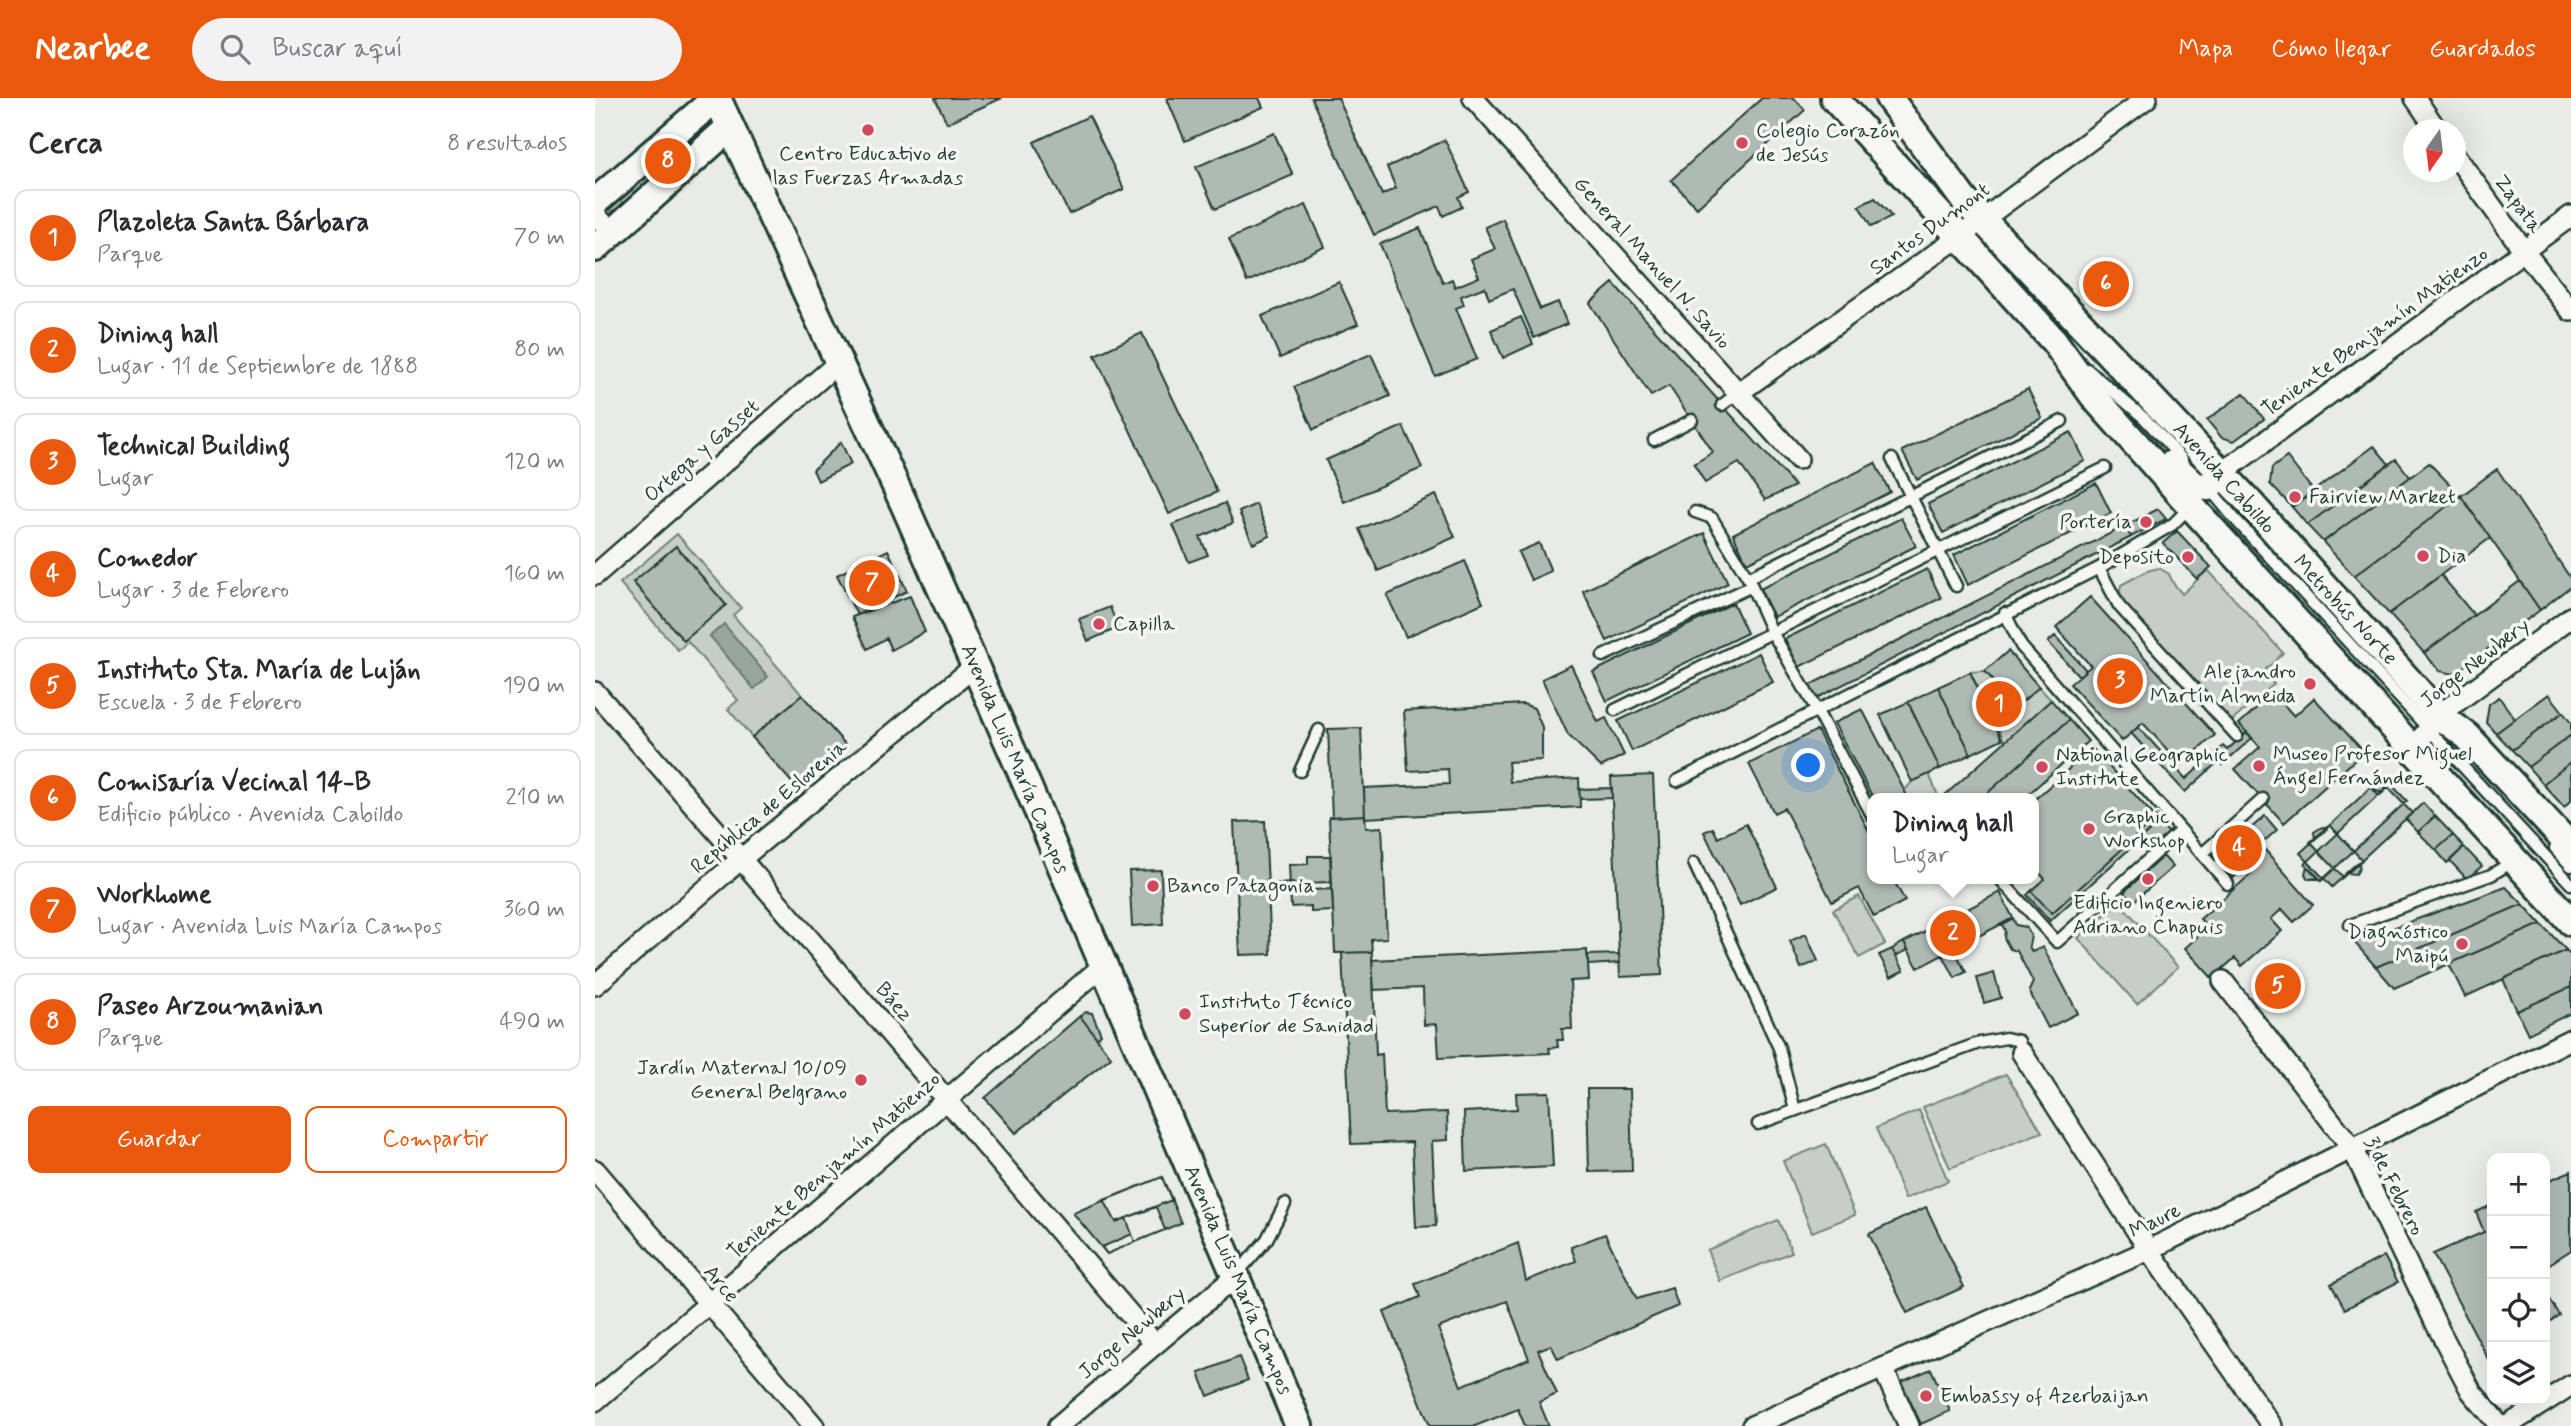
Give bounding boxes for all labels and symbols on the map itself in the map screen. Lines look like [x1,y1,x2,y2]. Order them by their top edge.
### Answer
place label: Colegio Corazón de Jesús [1756,117,1900,169]
north arrow [2403,119,2466,182]
marker: Centro Educativo de las Fuerzas Armadas [860,122,876,138]
pin: 8 [645,135,691,187]
marker: Colegio Corazón de Jesús [1734,135,1750,151]
place label: Centro Educativo de las Fuerzas Armadas [773,140,963,192]
street label: Zapata [2487,169,2549,239]
street label: General Manuel N. Savio [1567,171,1737,355]
street label: Santos Dumont [1864,176,1996,282]
street label: Teniente Benjamín Matienzo [2256,240,2494,424]
pin: 6 [2083,258,2129,310]
street label: Ortega y Gasset [638,393,767,510]
street label: Avenida Cabildo [2166,416,2282,540]
place label: Fairview Market [2309,483,2456,511]
marker: Fairview Market [2287,489,2303,505]
place label: Portería [2060,508,2132,536]
marker: Portería [2138,514,2154,530]
place label: Dia [2437,542,2466,570]
place label: Deposito [2099,543,2174,571]
street label: Metrobús Norte [2286,548,2404,672]
marker: Dia [2415,548,2431,564]
marker: Deposito [2180,549,2196,565]
pin: 7 [849,557,895,609]
place label: Capilla [1113,610,1175,638]
street label: Jorge Newbery [2415,612,2536,715]
marker: Capilla [1091,616,1107,632]
street label: Avenida Luis María Campos [954,640,1076,878]
pin: 3 [2097,655,2143,707]
place label: Alejandro Martín Almeida [2150,658,2296,710]
marker: Alejandro Martín Almeida [2302,676,2318,692]
pin: 1 [1976,678,2022,730]
street label: República de Eslovenia [685,733,853,881]
place label: Museo Profesor Miguel Ángel Fernández [2273,740,2472,794]
place label: National Geographic Institute [2056,741,2228,793]
your location [1791,748,1825,782]
marker: Museo Profesor Miguel Ángel Fernández [2251,758,2267,774]
marker: National Geographic Institute [2034,759,2050,775]
place label: Graphic Workshop [2103,803,2185,855]
marker: Graphic Workshop [2081,821,2097,837]
pin: 4 [2216,822,2262,874]
marker: Edificio Ingeniero Adriano Chapuis [2140,871,2156,887]
place label: Banco Patagonia [1167,872,1314,901]
marker: Banco Patagonia [1145,878,1161,894]
place label: Edificio Ingeniero Adriano Chapuis [2073,889,2223,941]
pin: 2 [1930,907,1976,959]
place label: Diagnóstico Maipú [2347,918,2448,970]
marker: Diagnóstico Maipú [2454,936,2470,952]
pin: 5 [2255,960,2301,1012]
street label: Báez [869,976,919,1028]
place label: Instituto Técnico Superior de Sanidad [1199,988,1374,1040]
marker: Instituto Técnico Superior de Sanidad [1177,1006,1193,1022]
place label: Jardín Maternal 10/09 General Belgrano [637,1054,847,1106]
street label: Teniente Benjamín Matienzo [721,1066,947,1266]
marker: Jardín Maternal 10/09 General Belgrano [853,1072,869,1088]
street label: 3 de Febrero [2357,1132,2431,1240]
street label: Avenida Luis María Campos [1177,1161,1299,1399]
street label: Maure [2124,1196,2186,1246]
street label: Arce [697,1259,745,1309]
street label: Jorge Newbery [1073,1280,1192,1387]
place label: Embassy of Azerbaijan [1940,1382,2149,1410]
marker: Embassy of Azerbaijan [1918,1388,1934,1404]

